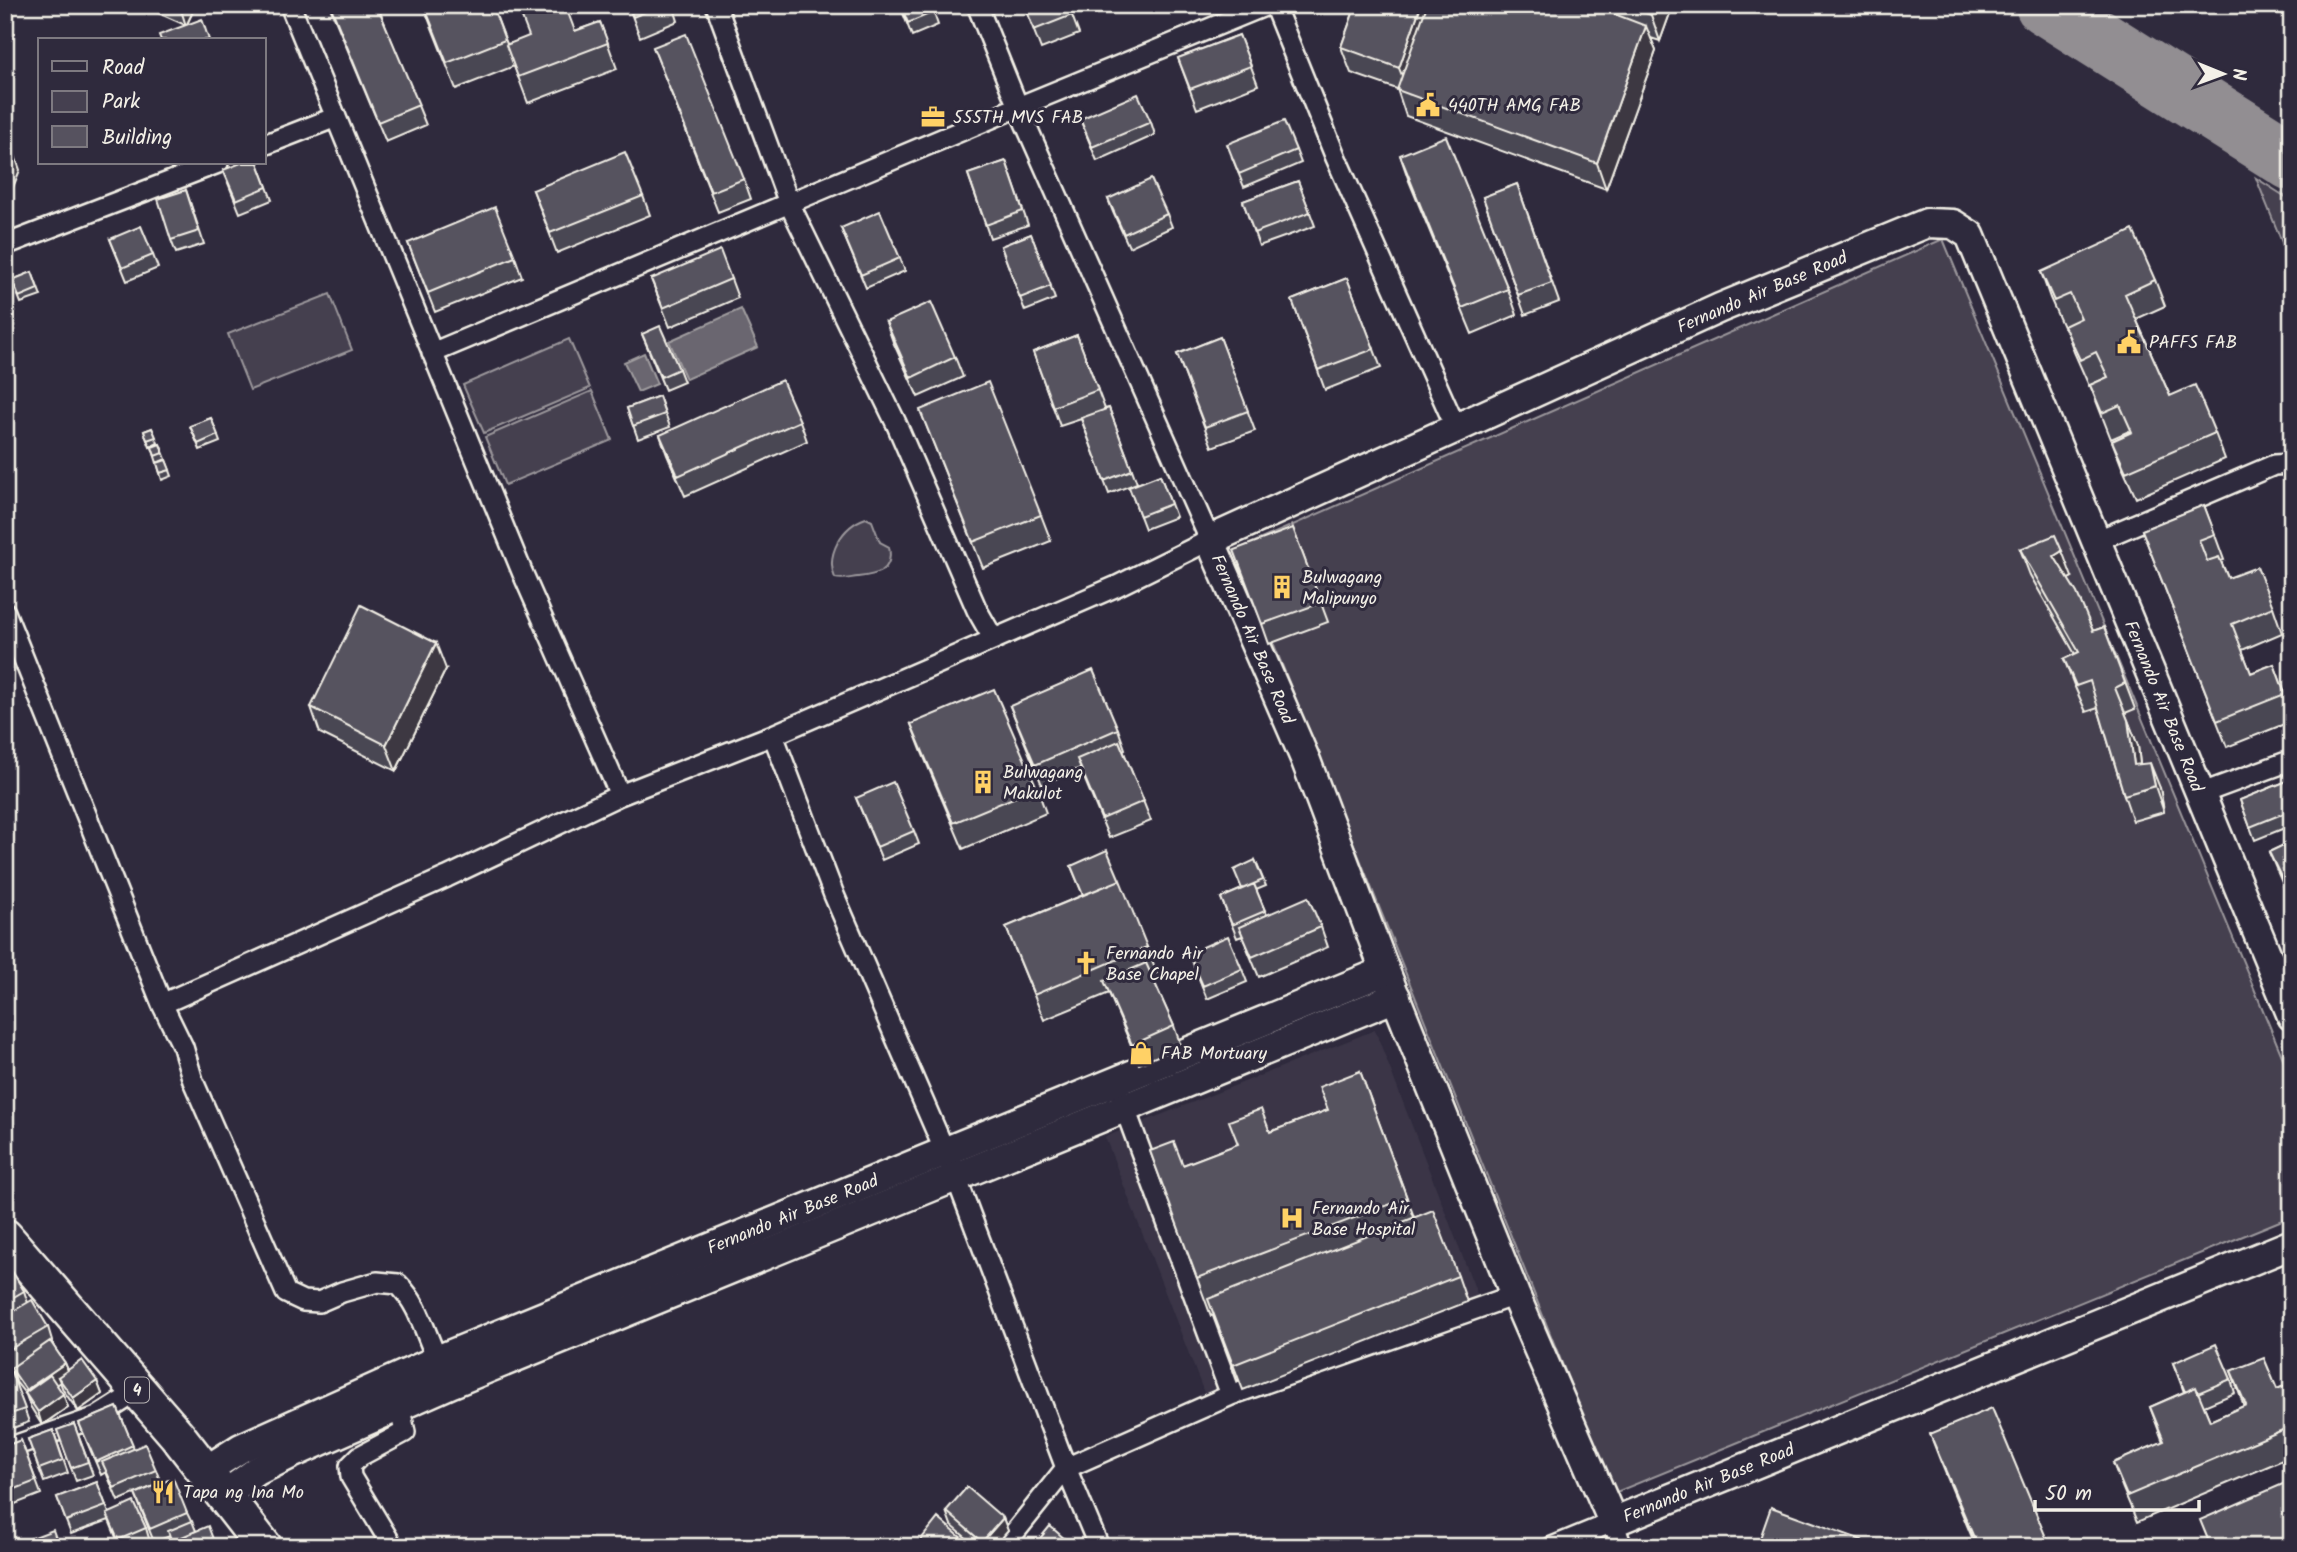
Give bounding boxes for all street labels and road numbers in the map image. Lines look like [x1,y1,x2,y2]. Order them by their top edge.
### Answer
street label: Fernando Air Base Road [1673,244,1853,342]
street label: Fernando Air Base Road [1202,550,1302,730]
street label: Fernando Air Base Road [2115,616,2211,798]
street label: Fernando Air Base Road [703,1167,884,1264]
road number: 4 [125,1378,149,1402]
street label: Fernando Air Base Road [1619,1436,1800,1532]

